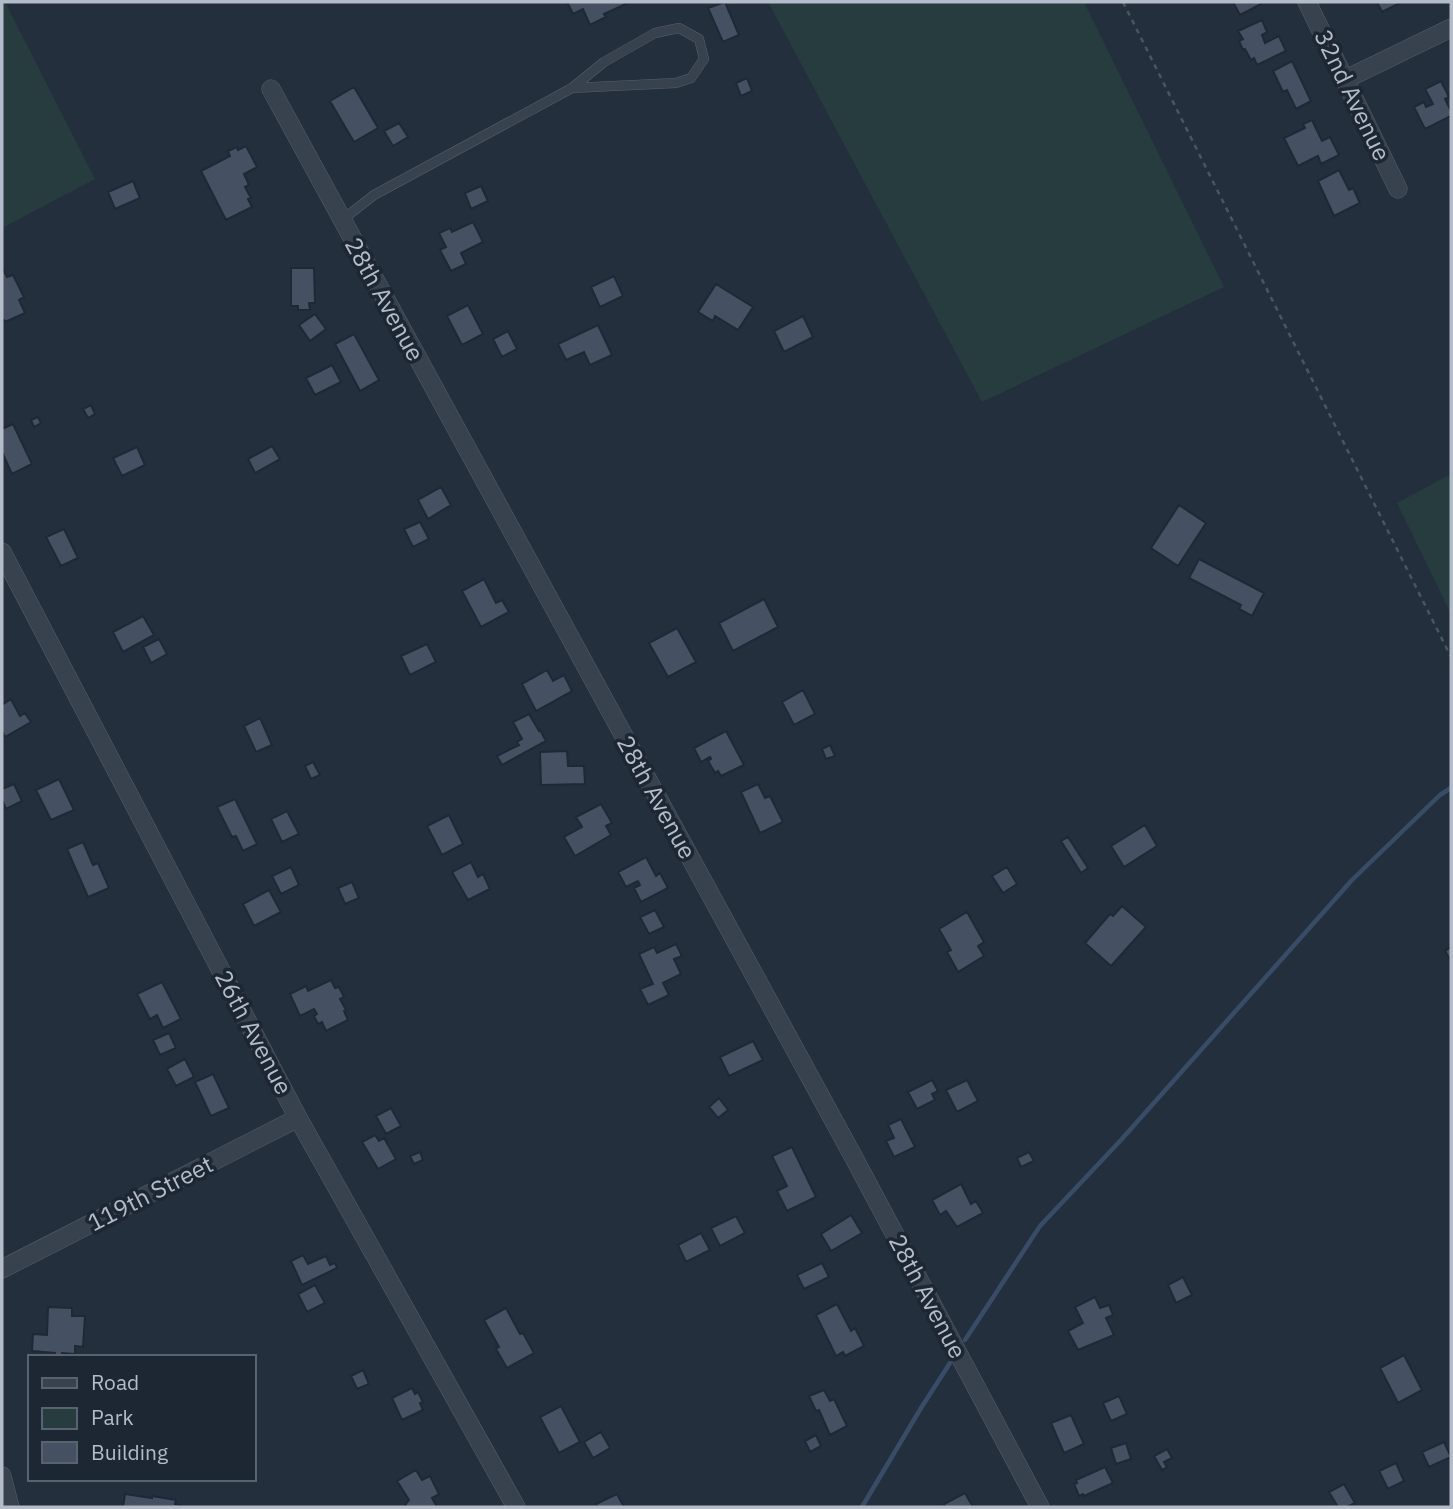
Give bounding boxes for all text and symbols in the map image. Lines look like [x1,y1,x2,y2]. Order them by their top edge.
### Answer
street label: 32nd Avenue [1307,24,1399,166]
street label: 28th Avenue [338,231,432,367]
street label: 28th Avenue [610,729,704,865]
street label: 26th Avenue [208,964,300,1100]
street label: 119th Street [82,1148,218,1238]
street label: 28th Avenue [882,1228,974,1364]
legend [28,1355,256,1481]
text: Road [91,1368,139,1396]
text: Park [91,1403,134,1431]
text: Building [91,1438,168,1466]

